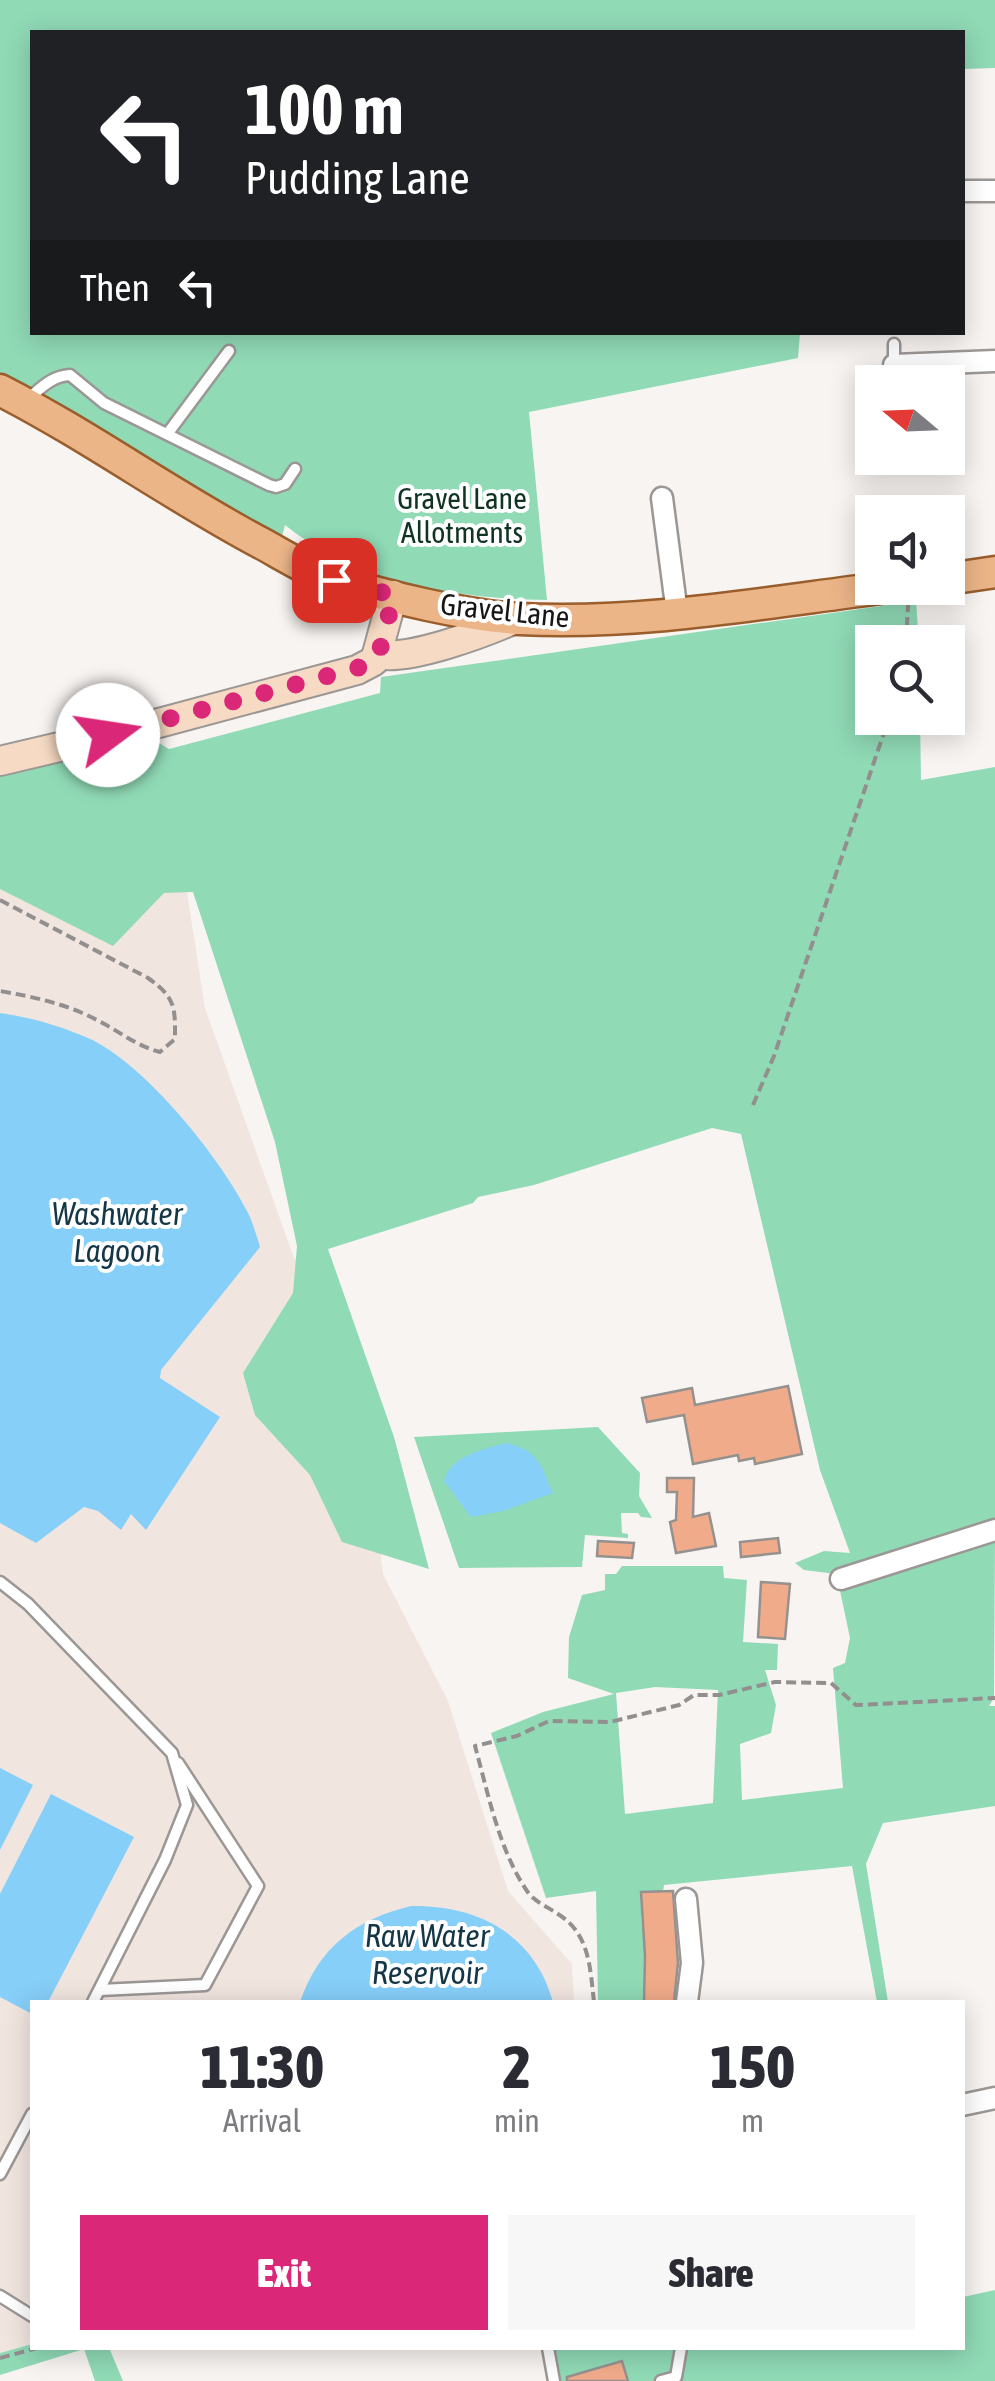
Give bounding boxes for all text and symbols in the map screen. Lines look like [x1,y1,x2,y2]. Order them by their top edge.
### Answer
text: 100 m [245,69,404,149]
icon: left [80,70,210,200]
text: Pudding Lane [245,152,470,204]
icon: left [170,260,225,315]
text: Then [80,266,150,309]
north arrow [855,365,965,475]
map controls [855,365,965,735]
park label: Gravel Lane Allotments [397,481,527,549]
button: sound [855,495,965,605]
pin [292,538,377,623]
icon: arrive [307,553,362,608]
street label: Gravel Lane [439,586,571,634]
button: search [855,625,965,735]
position arrow [56,683,160,787]
water label: Washwater Lagoon [52,1195,184,1269]
water label: Raw Water Reservoir [365,1917,491,1991]
text: 11:30 [200,2032,324,2101]
text: 2 [503,2032,531,2101]
text: 150 [710,2032,795,2101]
text: Arrival [223,2102,301,2139]
text: min [494,2102,540,2139]
text: m [741,2102,764,2139]
button: Exit [80,2215,488,2330]
button: Share [508,2215,915,2330]

